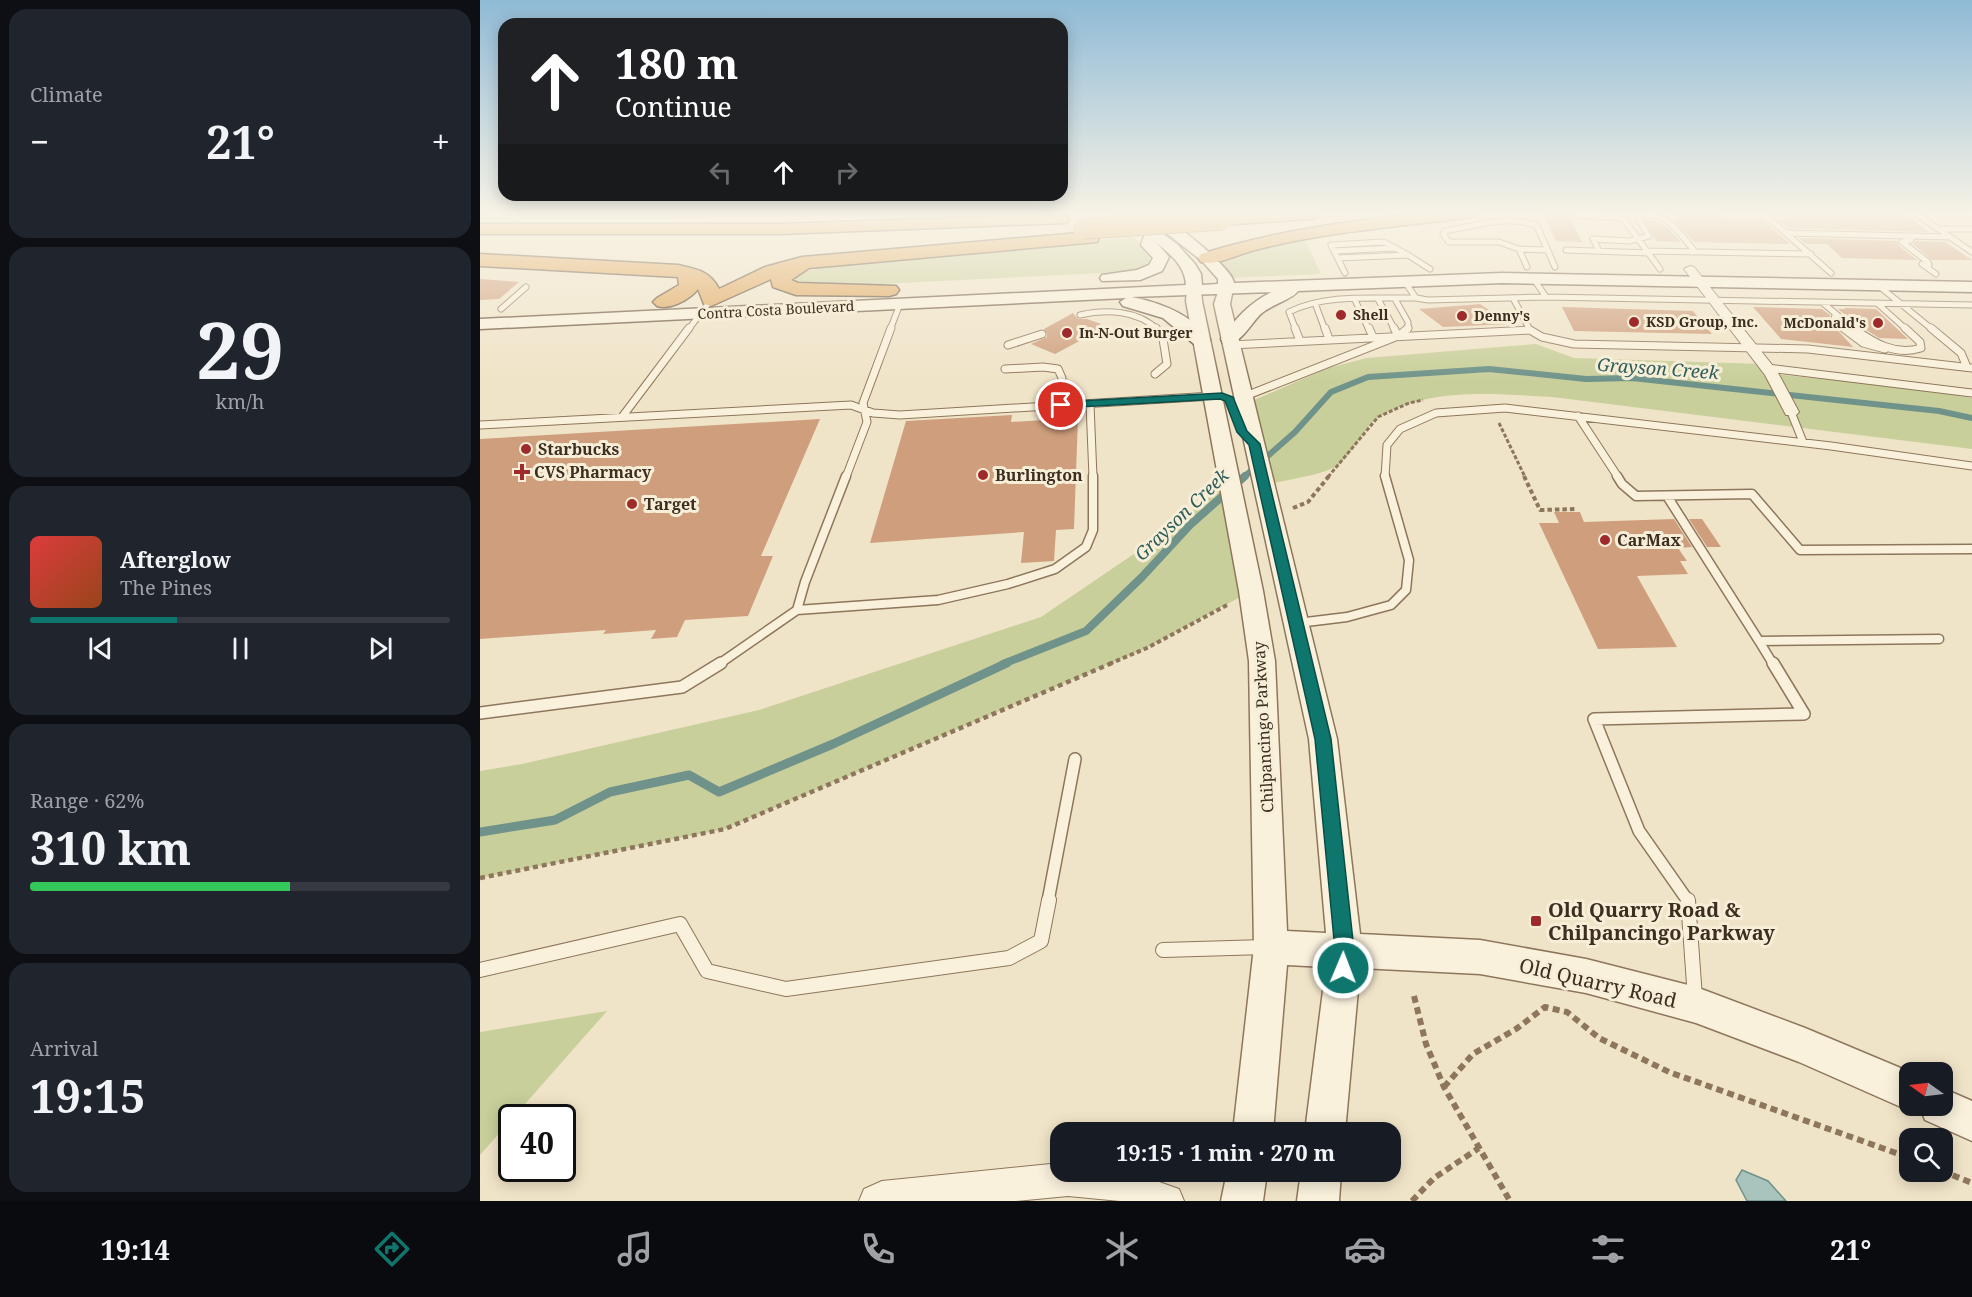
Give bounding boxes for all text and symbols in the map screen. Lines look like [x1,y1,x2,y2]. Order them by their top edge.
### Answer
text: 180 m [615,34,739,91]
icon: ahead [516,42,594,120]
text: Climate [30,81,103,108]
text: Continue [615,88,732,125]
text: 21° [206,111,275,172]
text: − [30,119,49,164]
text: + [432,119,450,164]
icon: left [704,156,737,189]
icon: ahead [767,156,800,189]
icon: right [830,156,863,189]
text: 29 [196,296,284,402]
street label: Contra Costa Boulevard [697,296,855,323]
place label: Shell [1353,305,1388,324]
place label: Denny's [1474,306,1530,325]
marker: Shell [1334,308,1348,322]
marker: Denny's [1455,309,1469,323]
place label: KSD Group, Inc. [1646,312,1758,331]
place label: McDonald's [1783,313,1866,332]
marker: KSD Group, Inc. [1627,315,1641,329]
marker: McDonald's [1871,316,1885,330]
place label: In-N-Out Burger [1079,323,1193,342]
marker: In-N-Out Burger [1060,326,1074,340]
water label: Grayson Creek [1596,352,1720,384]
pin [1035,379,1086,430]
text: km/h [215,388,265,415]
icon: arrive [1044,388,1077,421]
place label: Starbucks [538,438,619,460]
marker: Starbucks [519,442,533,456]
place label: CVS Pharmacy [534,461,652,483]
water label: Grayson Creek [1129,463,1234,565]
place label: Burlington [995,464,1083,486]
marker: CVS Pharmacy [515,465,529,479]
marker: Burlington [976,468,990,482]
place label: Target [644,493,697,515]
marker: Target [625,497,639,511]
place label: CarMax [1617,529,1682,551]
marker: CarMax [1598,533,1612,547]
text: Afterglow [120,544,231,574]
text: The Pines [120,574,212,601]
icon: previous [84,632,117,665]
icon: pause [224,632,257,665]
icon: next [364,632,397,665]
street label: Chilpancingo Parkway [1247,640,1278,813]
text: Range · 62% [30,787,144,814]
text: 310 km [30,817,191,878]
place label: Old Quarry Road & Chilpancingo Parkway [1548,896,1775,946]
marker: Old Quarry Road & Chilpancingo Parkway [1529,914,1543,928]
position arrow [1311,936,1375,1000]
street label: Old Quarry Road [1517,951,1680,1014]
text: Arrival [30,1035,98,1062]
north arrow [1899,1062,1953,1116]
map controls [1899,1062,1953,1182]
text: 19:15 [30,1065,145,1126]
speed limit sign: 40 [498,1104,576,1182]
button: search [1899,1128,1953,1182]
text: 19:15 · 1 min · 270 m [1116,1137,1335,1167]
icon: directions [371,1228,413,1270]
icon: music [614,1228,656,1270]
icon: phone [857,1228,899,1270]
icon: climate [1101,1228,1143,1270]
icon: car [1344,1228,1386,1270]
icon: filters [1587,1228,1629,1270]
text: 19:14 [101,1231,170,1268]
text: 21° [1830,1231,1871,1268]

